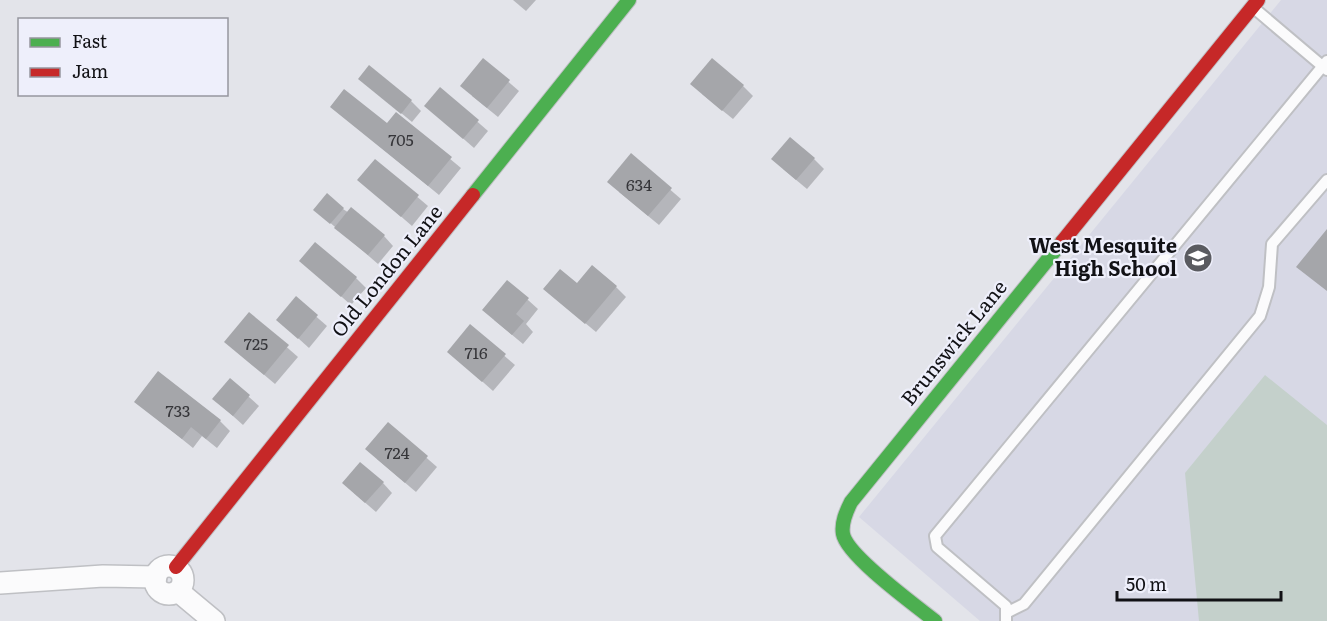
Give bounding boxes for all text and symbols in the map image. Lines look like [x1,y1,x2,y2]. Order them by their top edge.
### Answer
legend [18,18,228,96]
text: Fast [72,27,108,54]
text: Jam [72,57,108,84]
house number: 705 [388,127,414,151]
house number: 634 [626,172,652,196]
street label: Old London Lane [323,197,448,342]
place label: West Mesquite High School [1029,229,1177,282]
school or university icon: West Mesquite High School [1182,242,1214,274]
street label: Brunswick Lane [892,272,1013,411]
house number: 725 [244,331,268,355]
house number: 716 [464,340,488,364]
house number: 733 [166,398,190,422]
house number: 724 [384,440,410,464]
scale bar [1117,564,1280,602]
text: 50 m [1126,570,1167,597]

